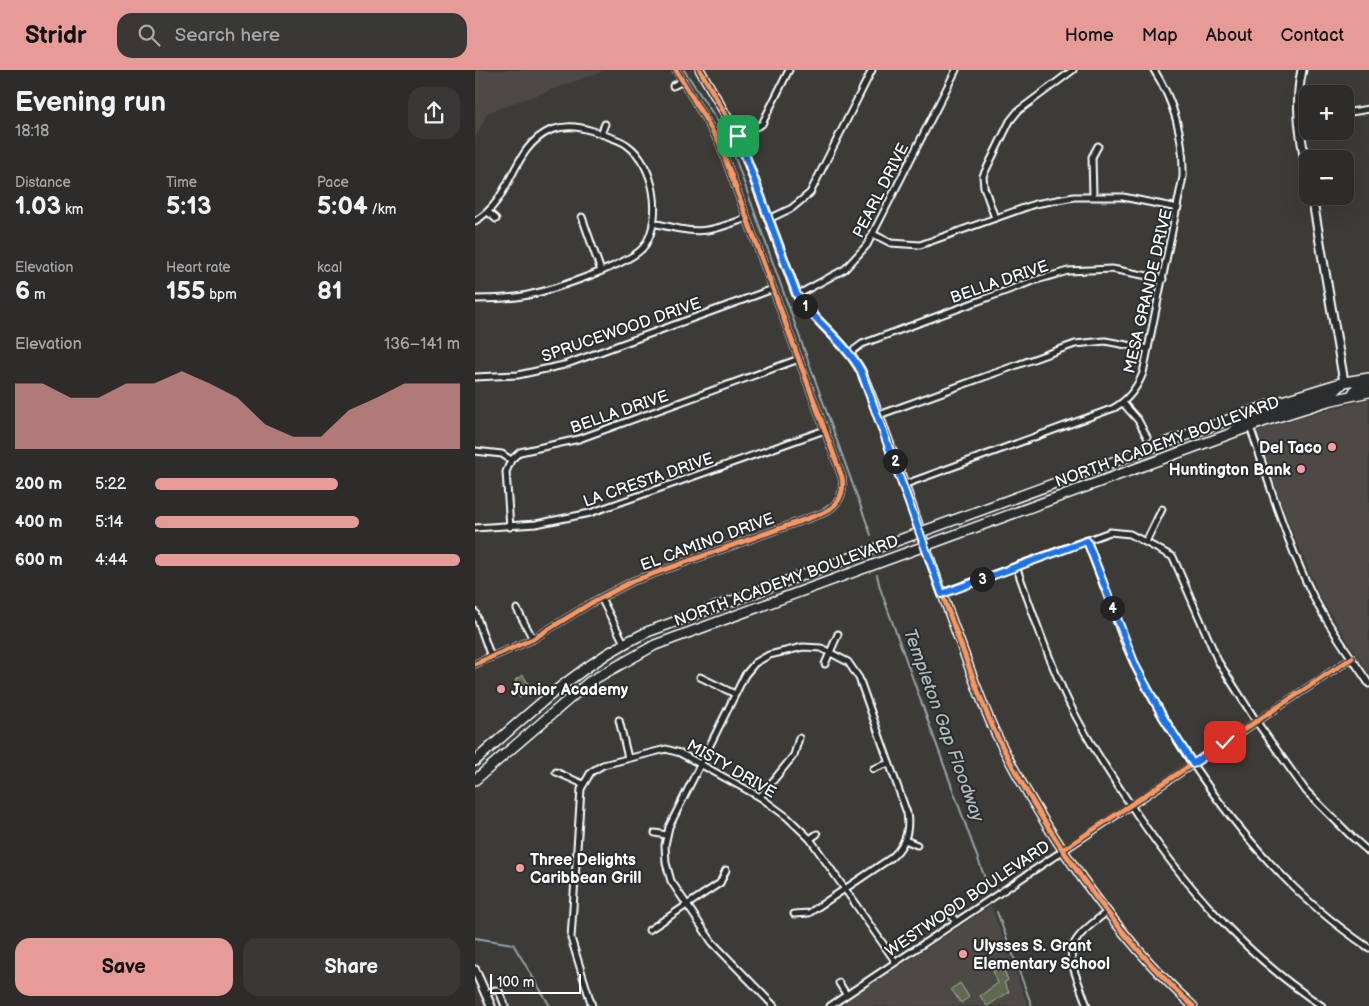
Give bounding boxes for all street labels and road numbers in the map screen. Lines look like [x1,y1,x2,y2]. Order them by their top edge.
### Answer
street label: PEARL DRIVE [849,140,913,241]
street label: MESA GRANDE DRIVE [1120,207,1177,375]
street label: BELLA DRIVE [948,257,1051,308]
street label: SPRUCEWOOD DRIVE [539,294,704,367]
street label: BELLA DRIVE [568,387,671,438]
street label: NORTH ACADEMY BOULEVARD [1053,393,1282,492]
street label: LA CRESTA DRIVE [581,449,716,512]
street label: EL CAMINO DRIVE [638,509,777,575]
street label: NORTH ACADEMY BOULEVARD [672,532,901,631]
street label: MISTY DRIVE [683,736,779,802]
street label: WESTWOOD BOULEVARD [882,837,1054,961]

